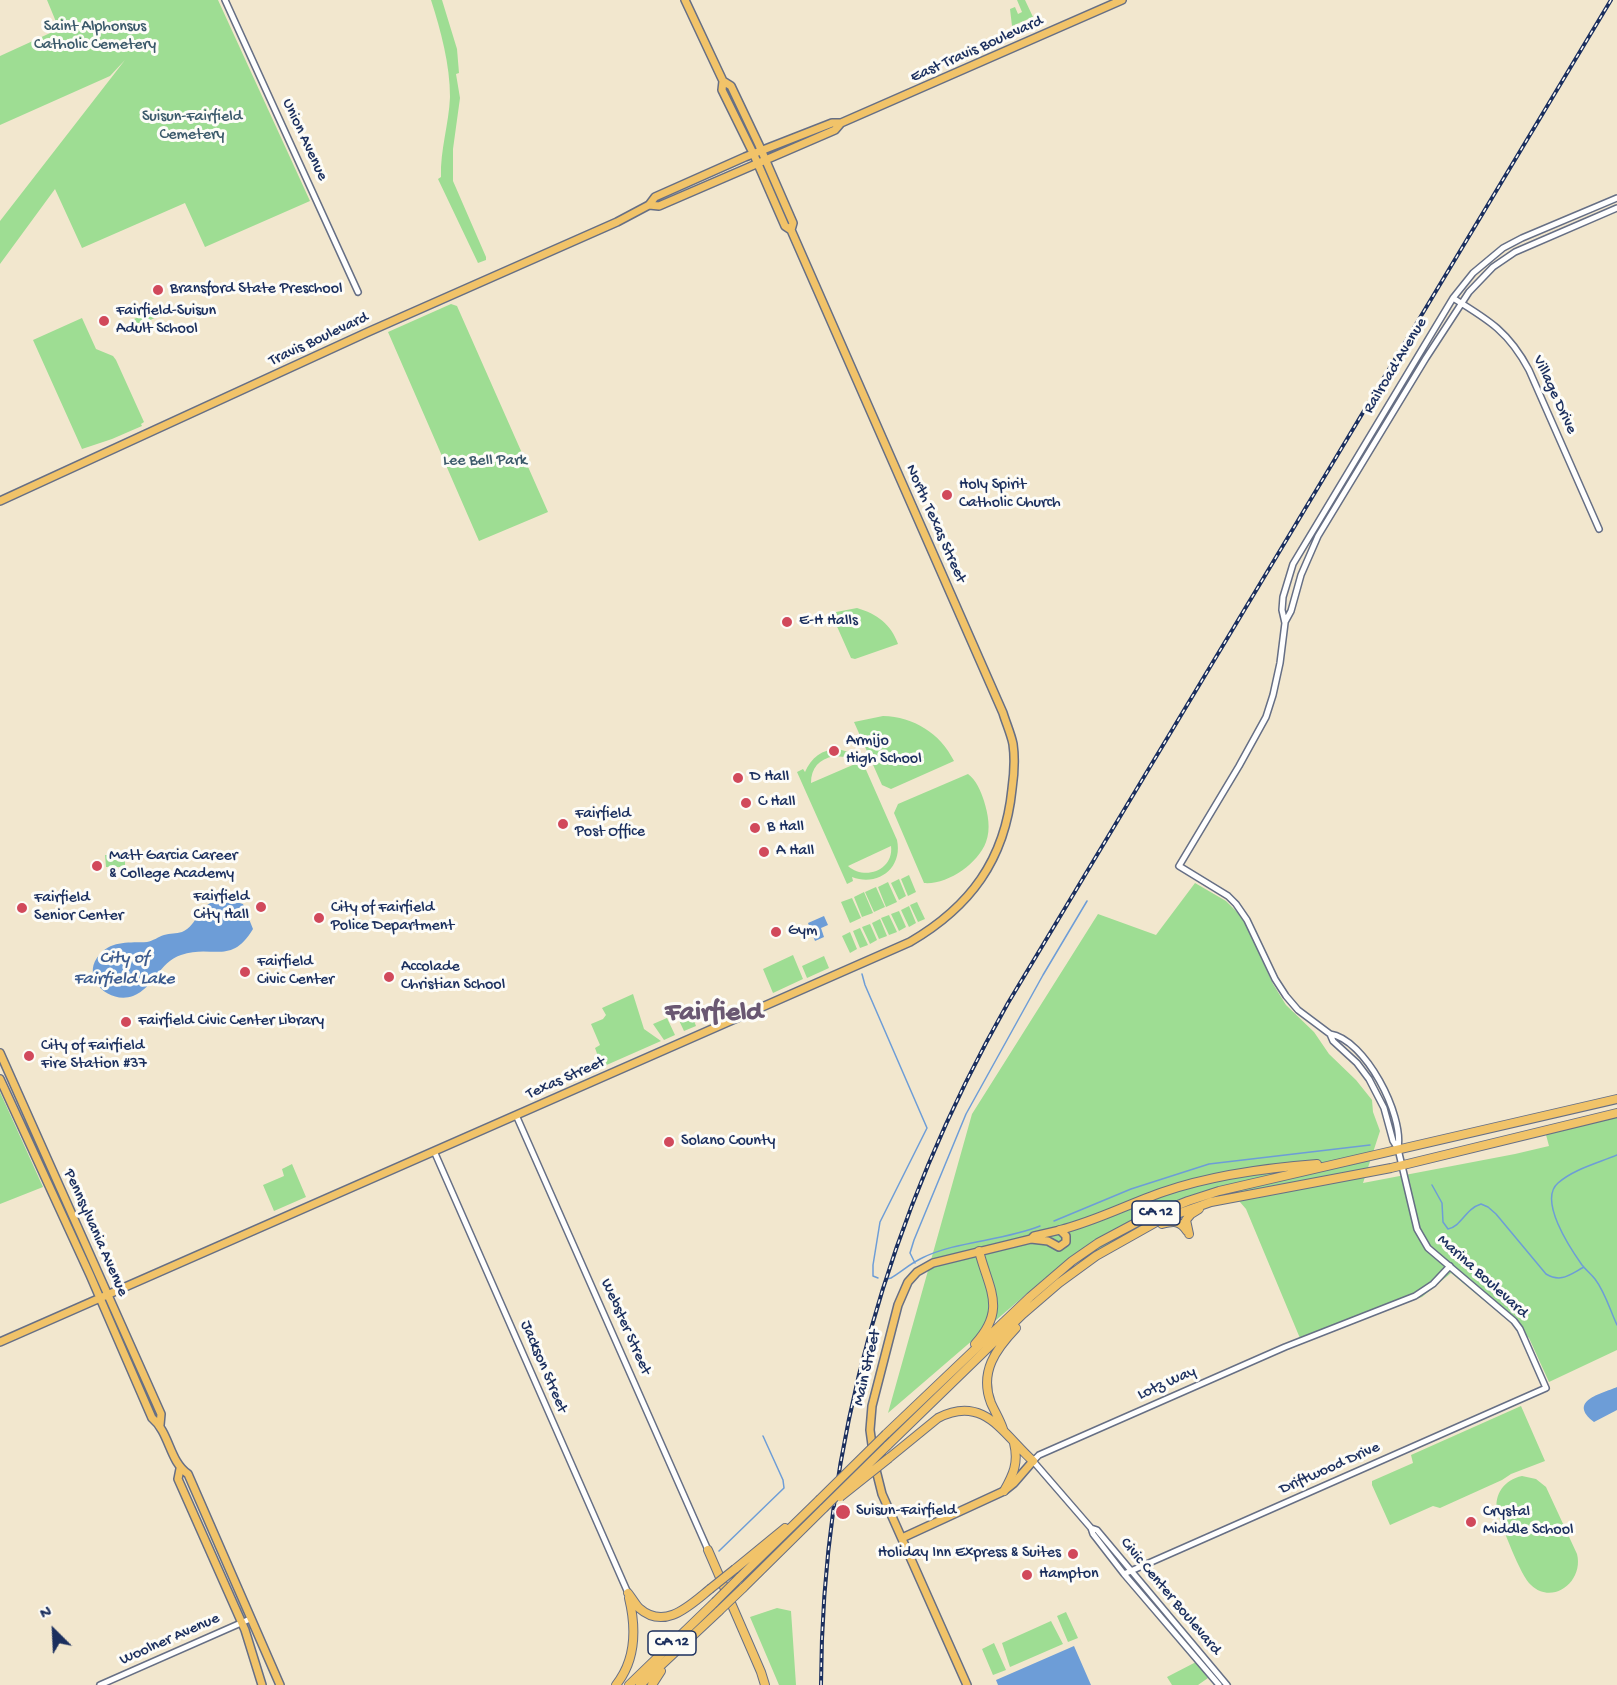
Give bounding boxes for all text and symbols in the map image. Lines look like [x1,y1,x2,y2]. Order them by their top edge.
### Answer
street label: East Travis Boulevard [908,12,1046,88]
park label: Saint Alphonsus Catholic Cemetery [34,18,156,56]
street label: Union Avenue [277,96,331,184]
park label: Suisun-Fairfield Cemetery [142,108,242,146]
place label: Bransford State Preschool [170,280,342,300]
marker: Bransford State Preschool [151,283,165,297]
place label: Fairfield-Suisun Adult School [116,302,216,340]
street label: Travis Boulevard [266,309,372,371]
marker: Fairfield-Suisun Adult School [97,314,111,328]
street label: Railroad Avenue [1360,315,1432,417]
street label: Village Drive [1527,353,1581,437]
park label: Lee Bell Park [443,452,527,472]
street label: North Texas Street [900,462,970,586]
place label: Holy Spirit Catholic Church [959,476,1061,514]
marker: Holy Spirit Catholic Church [940,488,954,502]
place label: E-H Halls [799,612,858,632]
marker: E-H Halls [780,615,794,629]
place label: Armijo High School [846,732,922,770]
marker: Armijo High School [827,744,841,758]
place label: D Hall [750,768,789,788]
marker: D Hall [731,771,745,785]
place label: C Hall [758,793,796,813]
marker: C Hall [739,796,753,810]
place label: Fairfield Post Office [575,805,645,843]
marker: Fairfield Post Office [556,817,570,831]
place label: B Hall [767,818,804,838]
marker: B Hall [748,821,762,835]
place label: A Hall [776,842,814,862]
marker: A Hall [757,845,771,859]
place label: Matt Garcia Career & College Academy [109,847,237,885]
marker: Matt Garcia Career & College Academy [90,859,104,873]
place label: Fairfield City Hall [193,888,249,926]
place label: Fairfield Senior Center [34,889,123,927]
place label: City of Fairfield Police Department [331,899,454,937]
marker: Fairfield City Hall [254,900,268,914]
marker: Fairfield Senior Center [15,901,29,915]
marker: City of Fairfield Police Department [312,911,326,925]
place label: Gym [788,922,817,942]
marker: Gym [769,925,783,939]
water label: City of Fairfield Lake [74,948,174,990]
place label: Fairfield Civic Center [257,953,334,991]
place label: Accolade Christian School [401,958,505,996]
marker: Fairfield Civic Center [238,965,252,979]
marker: Accolade Christian School [382,970,396,984]
district label: Fairfield [665,998,763,1032]
place label: Fairfield Civic Center Library [138,1012,324,1032]
marker: Fairfield Civic Center Library [119,1015,133,1029]
place label: City of Fairfield Fire Station #37 [41,1037,147,1075]
marker: City of Fairfield Fire Station #37 [22,1049,36,1063]
street label: Texas Street [524,1053,608,1105]
place label: Solano County [681,1132,775,1152]
marker: Solano County [662,1135,676,1149]
street label: Pennsylvania Avenue [58,1166,132,1300]
road number: CA 12 [1132,1201,1180,1225]
street label: Marina Boulevard [1432,1231,1532,1323]
street label: Webster Street [595,1276,655,1378]
street label: Jackson Street [515,1318,571,1416]
street label: Main Street [850,1328,886,1408]
street label: Lotz Way [1135,1363,1199,1405]
street label: Driftwood Drive [1277,1438,1383,1500]
place label: Suisun-Fairfield [856,1502,956,1522]
marker: Suisun-Fairfield [834,1503,852,1521]
place label: Crystal Middle School [1483,1503,1573,1541]
marker: Crystal Middle School [1464,1515,1478,1529]
street label: Civic Center Boulevard [1115,1534,1225,1660]
place label: Holiday Inn Express & Suites [878,1544,1061,1564]
marker: Holiday Inn Express & Suites [1066,1547,1080,1561]
place label: Hampton [1039,1565,1099,1585]
marker: Hampton [1020,1568,1034,1582]
north arrow [24,1601,84,1661]
text: N [38,1603,55,1625]
street label: Woolner Avenue [117,1609,223,1671]
road number: CA 12 [648,1631,696,1655]

